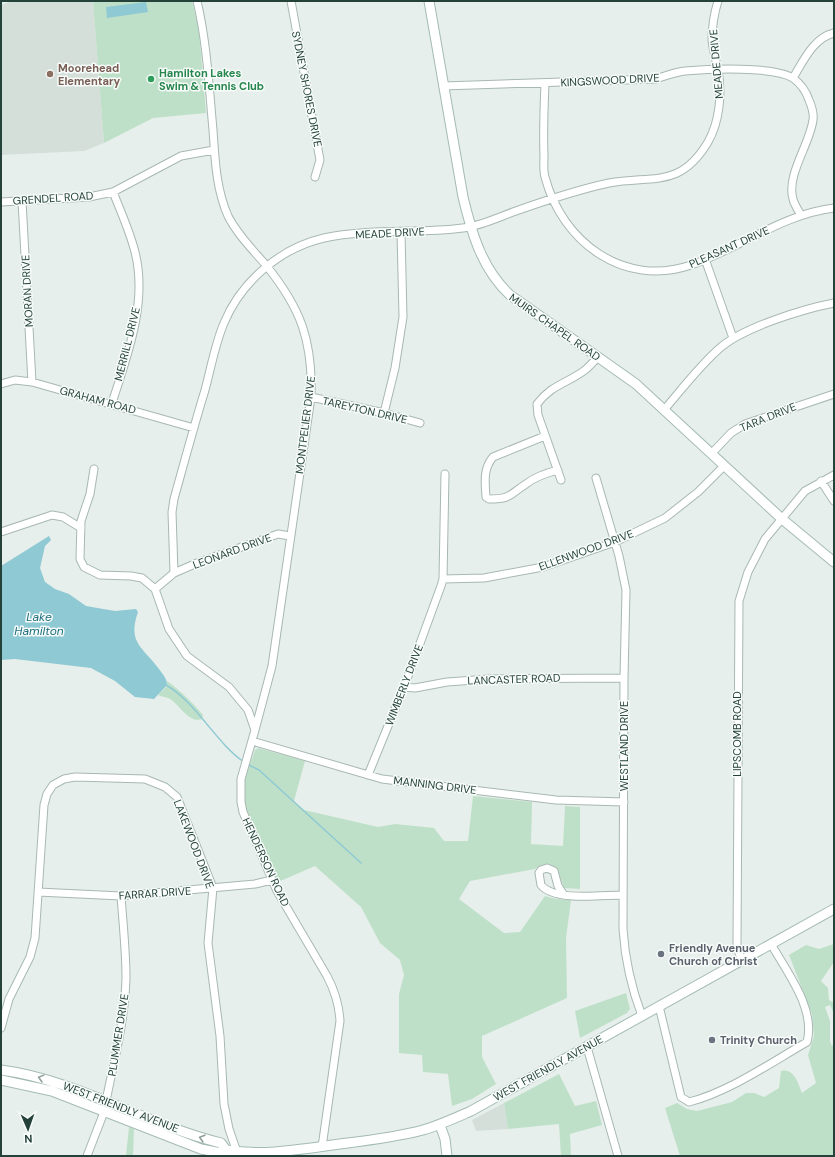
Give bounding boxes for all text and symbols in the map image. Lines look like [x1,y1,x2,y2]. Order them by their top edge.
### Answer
street label: MEADE DRIVE [706,29,726,99]
street label: SYDNEY SHORES DRIVE [289,30,325,148]
place label: Moorehead Elementary [58,61,120,88]
place label: Hamilton Lakes Swim & Tennis Club [159,66,264,93]
marker: Moorehead Elementary [45,69,55,79]
street label: KINGSWOOD DRIVE [560,70,660,90]
marker: Hamilton Lakes Swim & Tennis Club [146,74,156,84]
street label: GRENDEL ROAD [12,188,94,208]
street label: PLEASANT DRIVE [687,223,771,271]
street label: MEADE DRIVE [355,224,425,242]
street label: MORAN DRIVE [18,254,36,328]
street label: MUIRS CHAPEL ROAD [507,290,604,364]
street label: MERRILL DRIVE [111,305,143,383]
street label: MONTPELIER DRIVE [292,375,318,475]
street label: GRAHAM ROAD [58,383,138,417]
street label: TAREYTON DRIVE [321,393,409,427]
street label: TARA DRIVE [738,399,798,435]
street label: ELLENWOOD DRIVE [537,526,635,574]
street label: LEONARD DRIVE [191,530,273,572]
water label: Lake Hamilton [14,609,64,639]
street label: WIMBERLY DRIVE [382,642,426,728]
street label: LANCASTER ROAD [467,670,561,688]
street label: LIPSCOMB ROAD [730,691,744,777]
street label: WESTLAND DRIVE [617,701,631,791]
street label: MANNING DRIVE [393,773,477,797]
street label: LAKEWOOD DRIVE [171,798,217,890]
street label: HENDERSON ROAD [239,815,293,909]
street label: FARRAR DRIVE [118,883,192,903]
place label: Friendly Avenue Church of Christ [669,941,758,968]
marker: Friendly Avenue Church of Christ [656,949,666,959]
street label: PLUMMER DRIVE [105,993,131,1077]
street label: WEST FRIENDLY AVENUE [491,1032,605,1104]
place label: Trinity Church [720,1033,797,1047]
marker: Trinity Church [707,1035,717,1045]
one-way arrow [38,1074,45,1083]
street label: WEST FRIENDLY AVENUE [61,1078,181,1136]
north arrow [8,1109,48,1149]
text: N [24,1132,33,1146]
one-way arrow [199,1134,206,1143]

